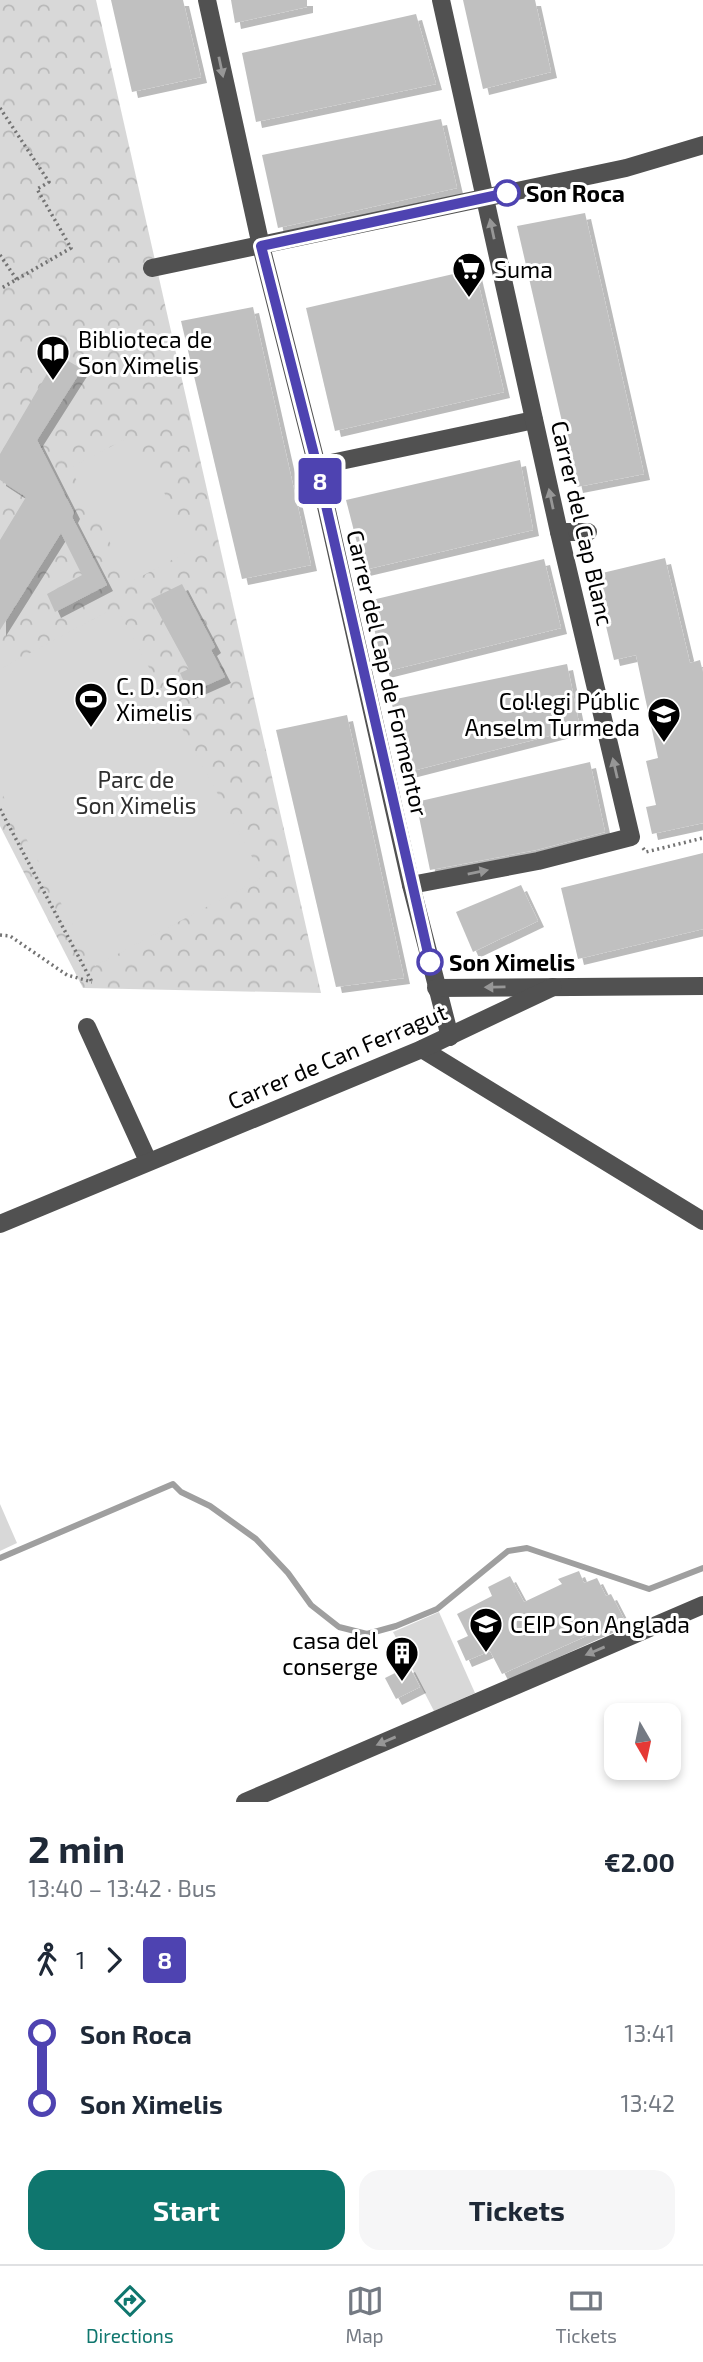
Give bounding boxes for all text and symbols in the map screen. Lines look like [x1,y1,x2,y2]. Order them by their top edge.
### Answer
one-way arrow [215,56,226,78]
place label: Son Roca [526,179,625,207]
marker: Son Roca [494,180,520,206]
one-way arrow [487,218,498,240]
supermarket icon: Suma [450,250,488,299]
place label: Suma [494,255,553,283]
place label: Biblioteca de Son Ximelis [78,325,212,379]
library icon: Biblioteca de Son Ximelis [34,333,72,382]
street label: Carrer del Cap Blanc [546,418,620,628]
line badge: 8 [297,458,343,504]
text: 8 [313,466,327,495]
one-way arrow [546,488,557,510]
street label: Carrer del Cap de Formentor [341,527,435,819]
place label: C. D. Son Ximelis [116,672,204,726]
sports icon: C. D. Son Ximelis [72,680,110,729]
place label: Col·legi Públic Anselm Turmeda [465,687,640,741]
school or university icon: Col·legi Públic Anselm Turmeda [645,695,683,744]
one-way arrow [609,757,620,779]
park label: Parc de Son Ximelis [76,765,196,819]
one-way arrow [467,866,489,877]
place label: Son Ximelis [449,948,575,976]
marker: Son Ximelis [417,949,443,975]
one-way arrow [483,981,505,993]
street label: Carrer de Can Ferragut [223,997,451,1115]
school or university icon: CEIP Son Anglada [467,1605,505,1654]
place label: CEIP Son Anglada [510,1610,690,1638]
place label: casa del conserge [282,1626,378,1680]
building icon: casa del conserge [383,1634,421,1683]
one-way arrow [585,1646,606,1657]
north arrow [604,1703,681,1780]
map controls [604,1703,681,1780]
one-way arrow [376,1736,397,1747]
text: 2 min [28,1825,125,1871]
text: €2.00 [604,1846,675,1877]
text: 13:40 – 13:42 · Bus [28,1874,216,1902]
icon: walk [28,1941,66,1979]
icon: forward [95,1941,133,1979]
text: 8 [157,1945,172,1974]
text: 1 [76,1946,85,1974]
text: Son Roca [80,2018,192,2049]
text: 13:41 [624,2019,675,2047]
text: Son Ximelis [80,2088,223,2119]
text: 13:42 [621,2089,675,2117]
button: Start [28,2170,345,2250]
button: Tickets [359,2170,675,2250]
tab: Directions [86,2282,174,2347]
tab: Map [345,2282,384,2347]
tab: Tickets [555,2282,617,2347]

